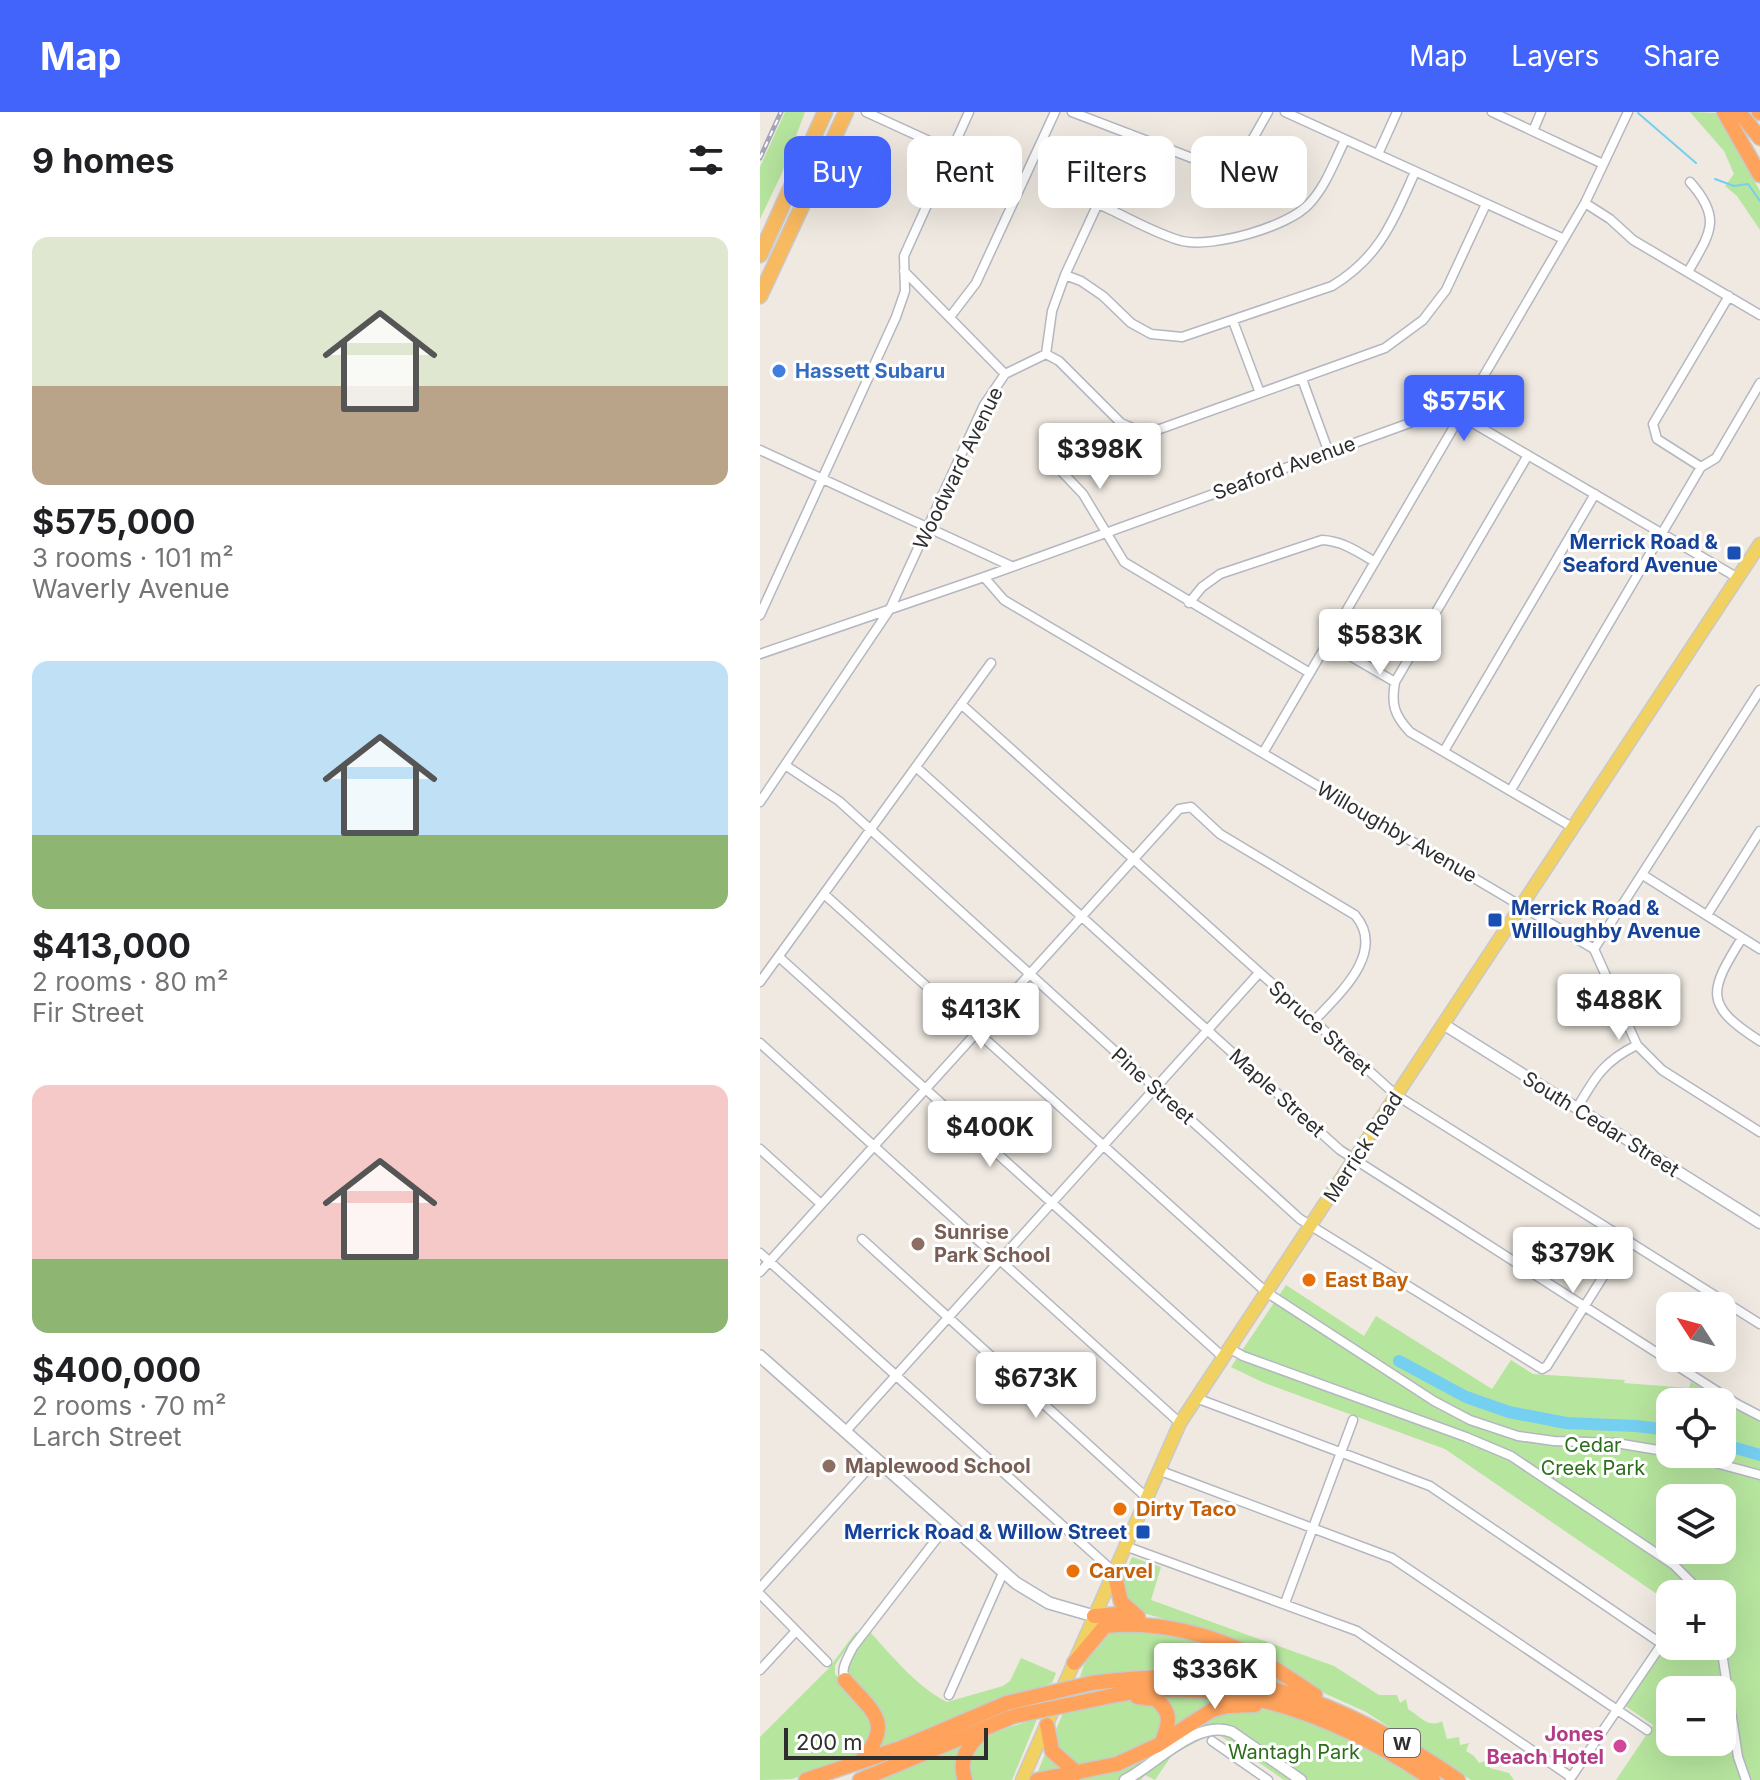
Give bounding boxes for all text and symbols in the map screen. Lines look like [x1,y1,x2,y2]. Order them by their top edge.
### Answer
text: Map [40,33,121,79]
text: Map [1409,39,1467,73]
text: Layers [1511,39,1599,73]
text: Share [1643,39,1720,73]
chip: Buy [784,136,891,208]
chip: Rent [907,136,1022,208]
chip: Filters [1038,136,1175,208]
chip: New [1191,136,1307,208]
icon: filters [684,138,728,182]
text: 9 homes [32,140,174,181]
icon: home [308,289,452,433]
place label: Hassett Subaru [795,359,945,383]
marker: Hassett Subaru [770,362,788,380]
pin: $575K [1408,375,1520,443]
street label: Woodward Avenue [908,383,1008,553]
text: $575K [1422,385,1506,416]
pin: $398K [1044,423,1156,491]
street label: Seaford Avenue [1209,431,1359,505]
text: $398K [1057,433,1143,464]
text: $575,000 [32,501,196,542]
place label: Merrick Road & Seaford Avenue [1562,530,1719,577]
text: 3 rooms · 101 m² [32,542,234,573]
marker: Merrick Road & Seaford Avenue [1725,544,1743,562]
text: Waverly Avenue [32,573,230,604]
pin: $583K [1324,609,1436,677]
text: $583K [1337,619,1423,650]
icon: home [308,713,452,857]
street label: Willoughby Avenue [1313,776,1481,888]
place label: Merrick Road & Willoughby Avenue [1511,896,1701,943]
marker: Merrick Road & Willoughby Avenue [1486,911,1504,929]
text: $413,000 [32,925,191,966]
text: 2 rooms · 80 m² [32,966,228,997]
pin: $488K [1563,974,1675,1042]
street label: Spruce Street [1264,976,1377,1081]
pin: $413K [925,983,1037,1051]
text: $488K [1575,984,1663,1015]
text: $413K [941,993,1021,1024]
text: Fir Street [32,997,144,1028]
street label: Pine Street [1107,1043,1200,1130]
street label: Maple Street [1224,1044,1330,1142]
street label: South Cedar Street [1518,1066,1684,1182]
street label: Merrick Road [1318,1087,1408,1207]
pin: $400K [934,1101,1046,1169]
text: $400K [946,1111,1034,1142]
icon: home [308,1137,452,1281]
place label: Sunrise Park School [934,1220,1050,1267]
pin: $379K [1517,1227,1629,1295]
marker: Sunrise Park School [909,1235,927,1253]
text: $379K [1531,1237,1615,1268]
place label: East Bay [1325,1268,1409,1292]
marker: East Bay [1300,1271,1318,1289]
north arrow [1656,1292,1736,1372]
map controls [1656,1292,1736,1756]
text: $400,000 [32,1349,201,1390]
pin: $673K [980,1352,1092,1420]
text: $673K [994,1362,1078,1393]
button: locate [1656,1388,1736,1468]
text: 2 rooms · 70 m² [32,1390,227,1421]
text: Larch Street [32,1421,182,1452]
park label: Cedar Creek Park [1541,1433,1645,1480]
place label: Maplewood School [845,1454,1031,1478]
marker: Maplewood School [820,1457,838,1475]
button: layers [1656,1484,1736,1564]
place label: Dirty Taco [1136,1497,1236,1521]
marker: Dirty Taco [1111,1500,1129,1518]
place label: Merrick Road & Willow Street [844,1520,1127,1544]
marker: Merrick Road & Willow Street [1134,1523,1152,1541]
place label: Carvel [1089,1559,1153,1583]
marker: Carvel [1064,1562,1082,1580]
button: + [1656,1580,1736,1660]
pin: $336K [1159,1643,1271,1711]
text: $336K [1172,1653,1258,1684]
button: − [1656,1676,1736,1756]
place label: Jones Beach Hotel [1486,1722,1604,1769]
scale bar [784,1724,988,1760]
text: 200 m [796,1729,863,1755]
road number: W [1384,1729,1420,1757]
marker: Jones Beach Hotel [1611,1737,1629,1755]
park label: Wantagh Park [1228,1740,1360,1764]

